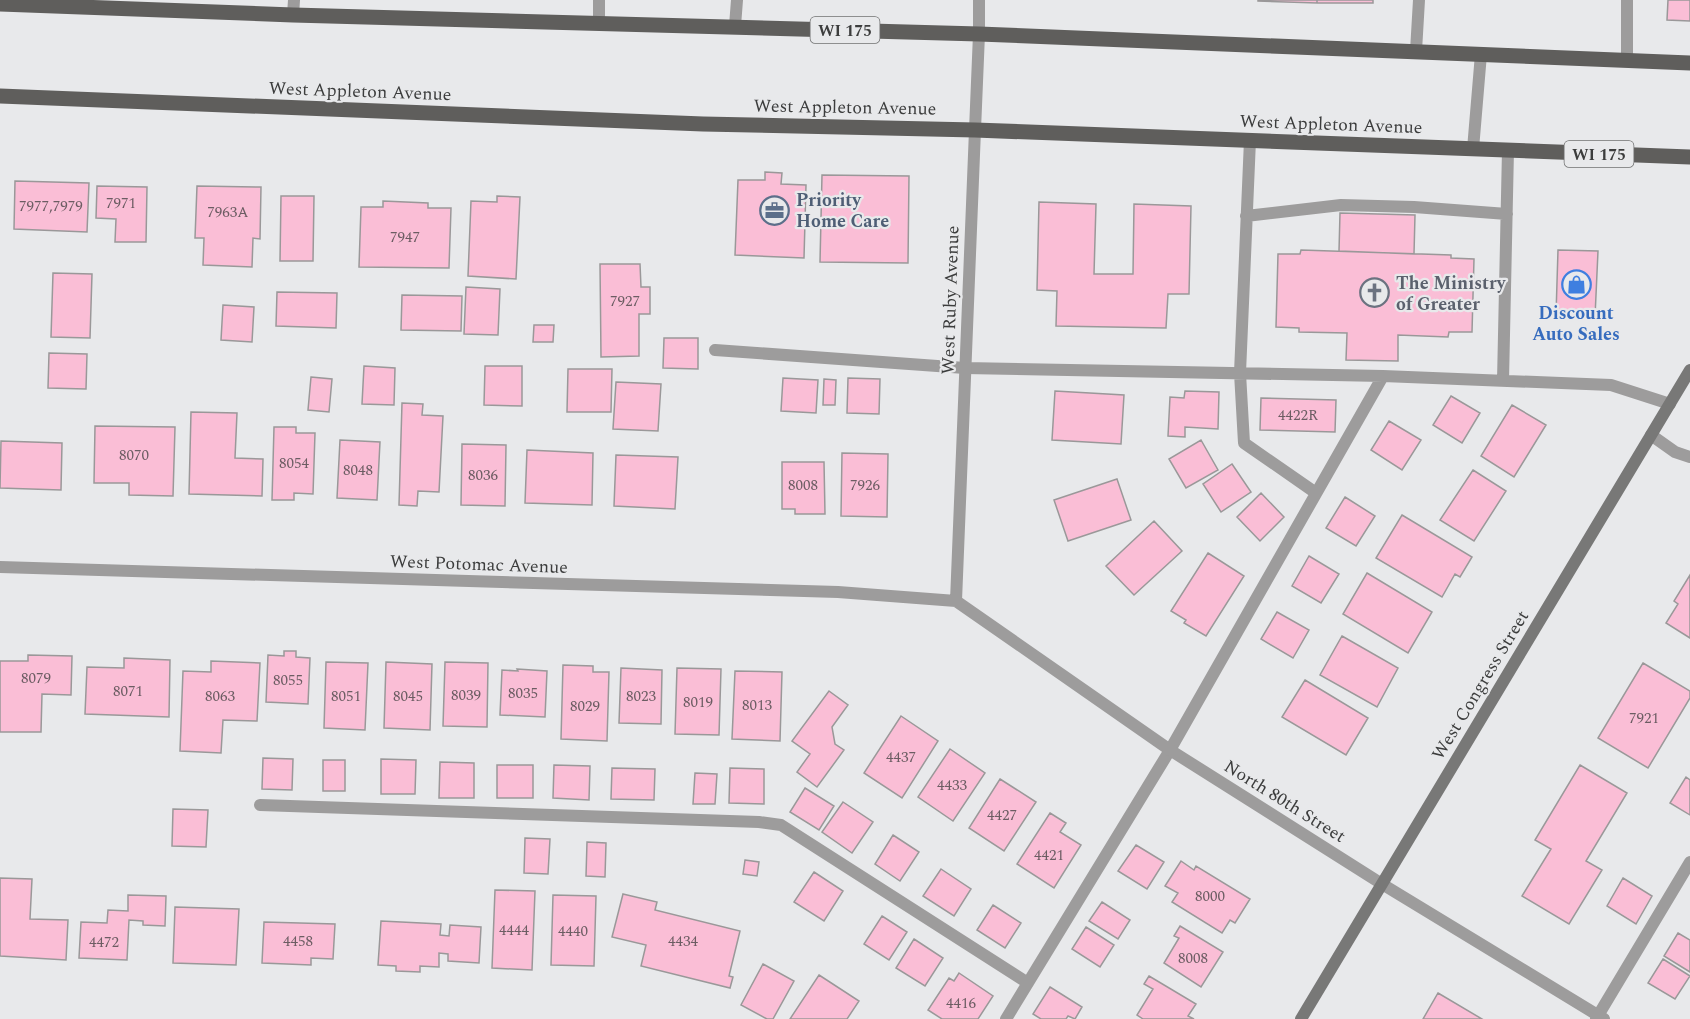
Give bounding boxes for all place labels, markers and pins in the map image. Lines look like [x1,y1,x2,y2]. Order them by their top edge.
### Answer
place label: Priority Home Care [796,187,889,235]
office icon: Priority Home Care [759,194,791,226]
shop icon: Discount Auto Sales [1560,268,1592,300]
place label: The Ministry of Greater [1396,270,1507,318]
church icon: The Ministry of Greater [1359,277,1391,309]
place label: Discount Auto Sales [1532,300,1620,348]

